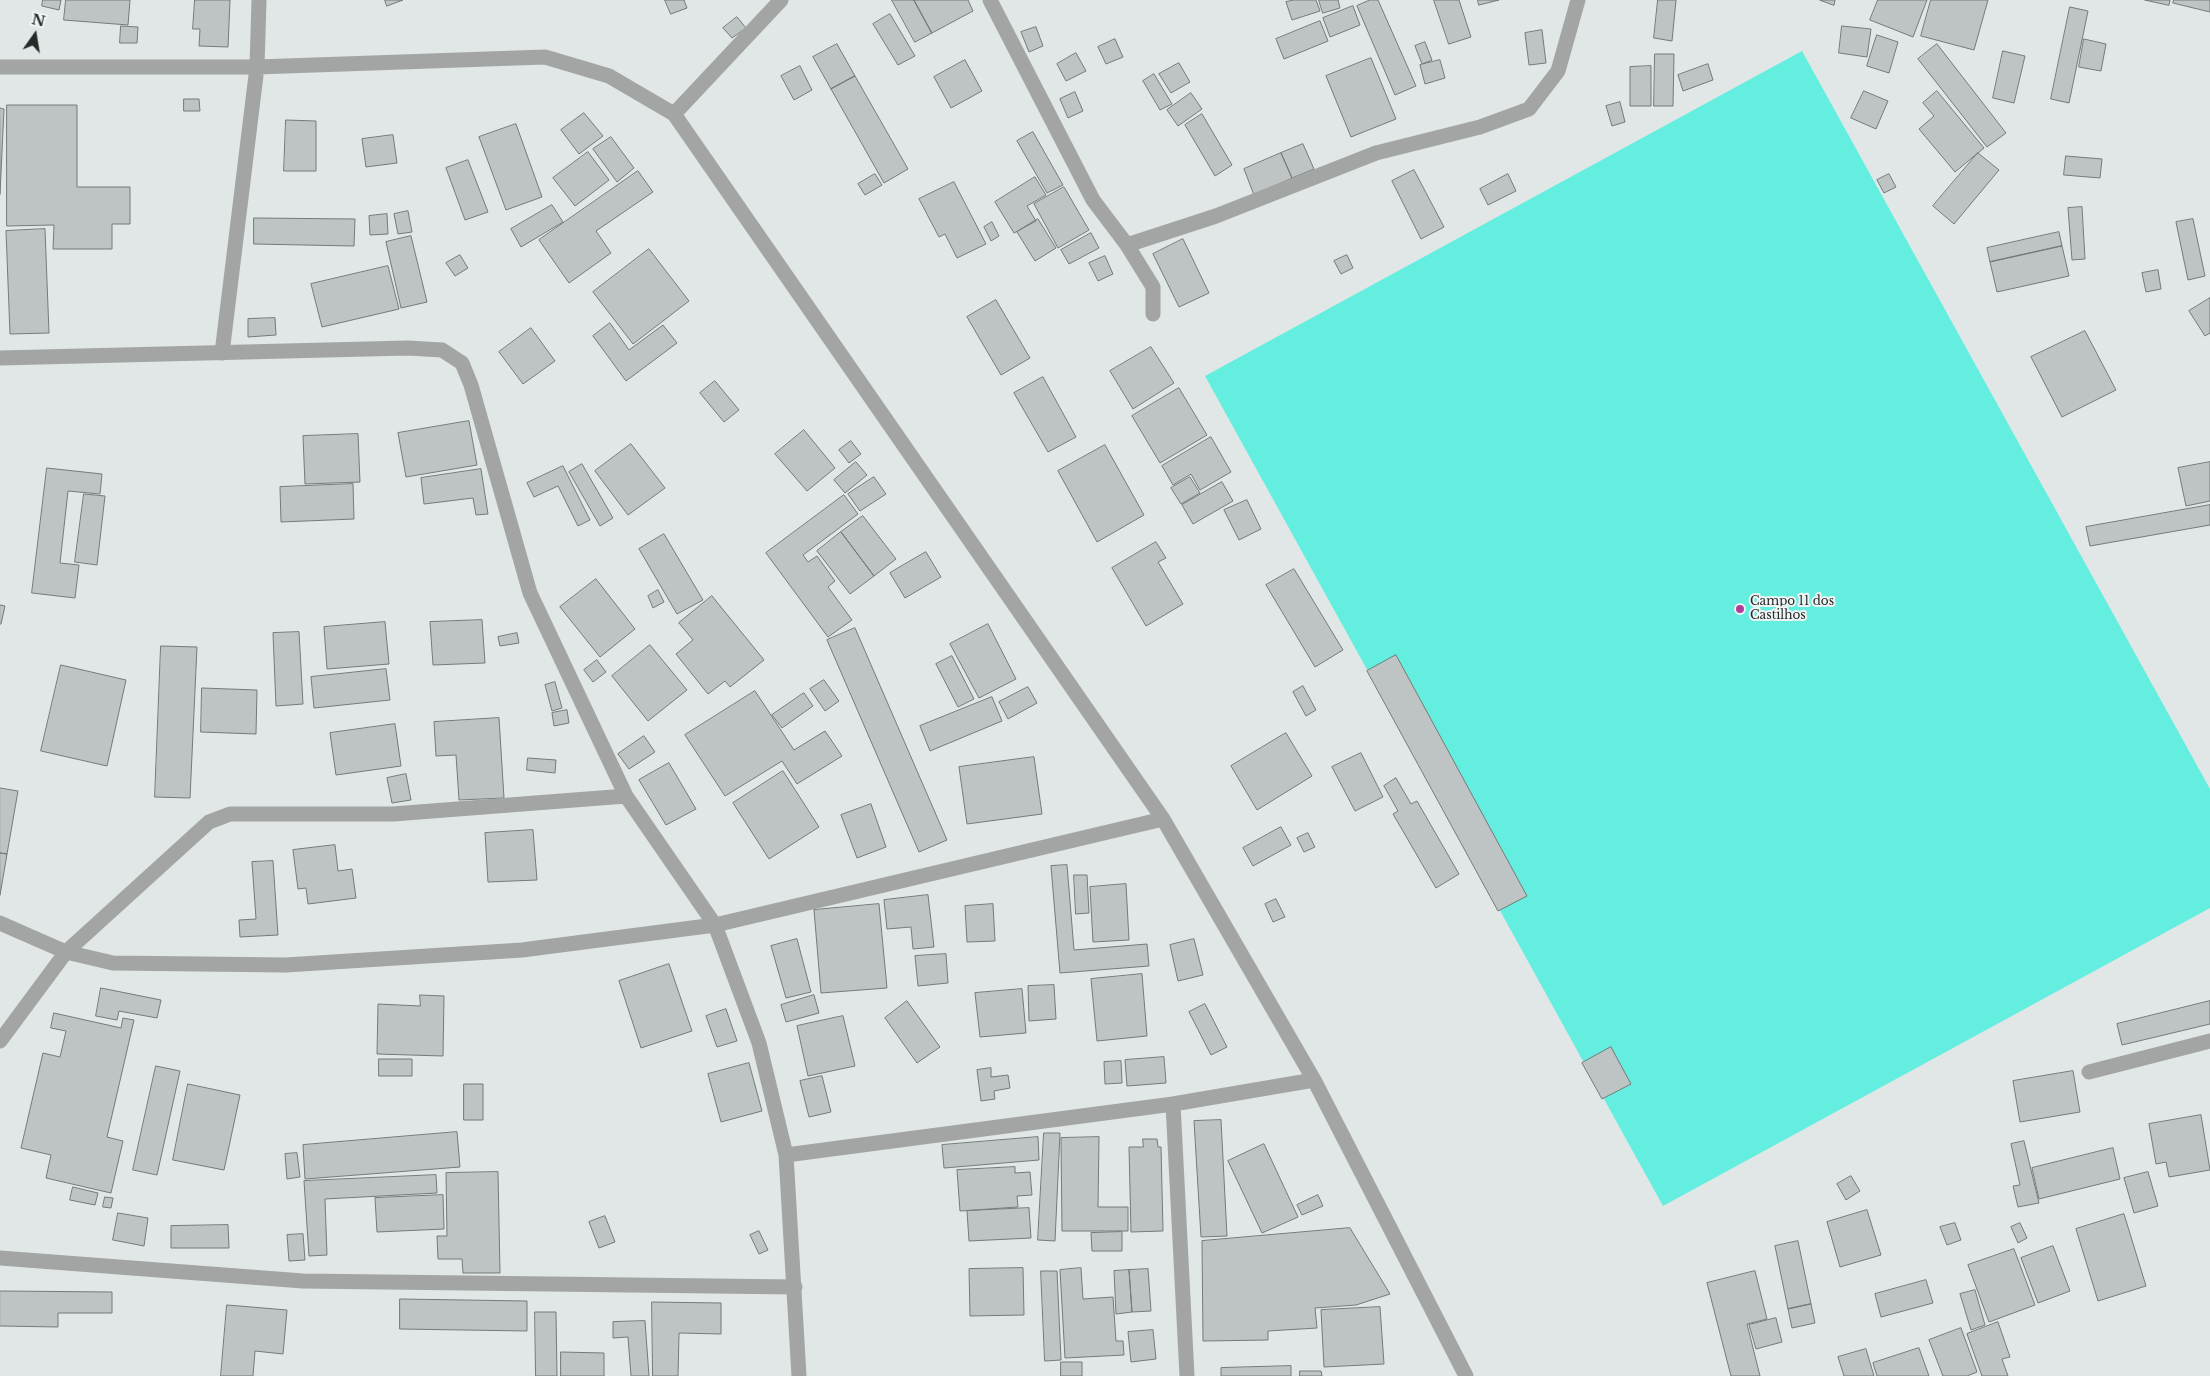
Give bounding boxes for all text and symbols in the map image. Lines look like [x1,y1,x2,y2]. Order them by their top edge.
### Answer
north arrow [10,10,60,60]
text: N [30,10,47,31]
place label: Campo 11 dos Castilhos [1750,595,1834,623]
marker: Campo 11 dos Castilhos [1734,603,1746,615]

